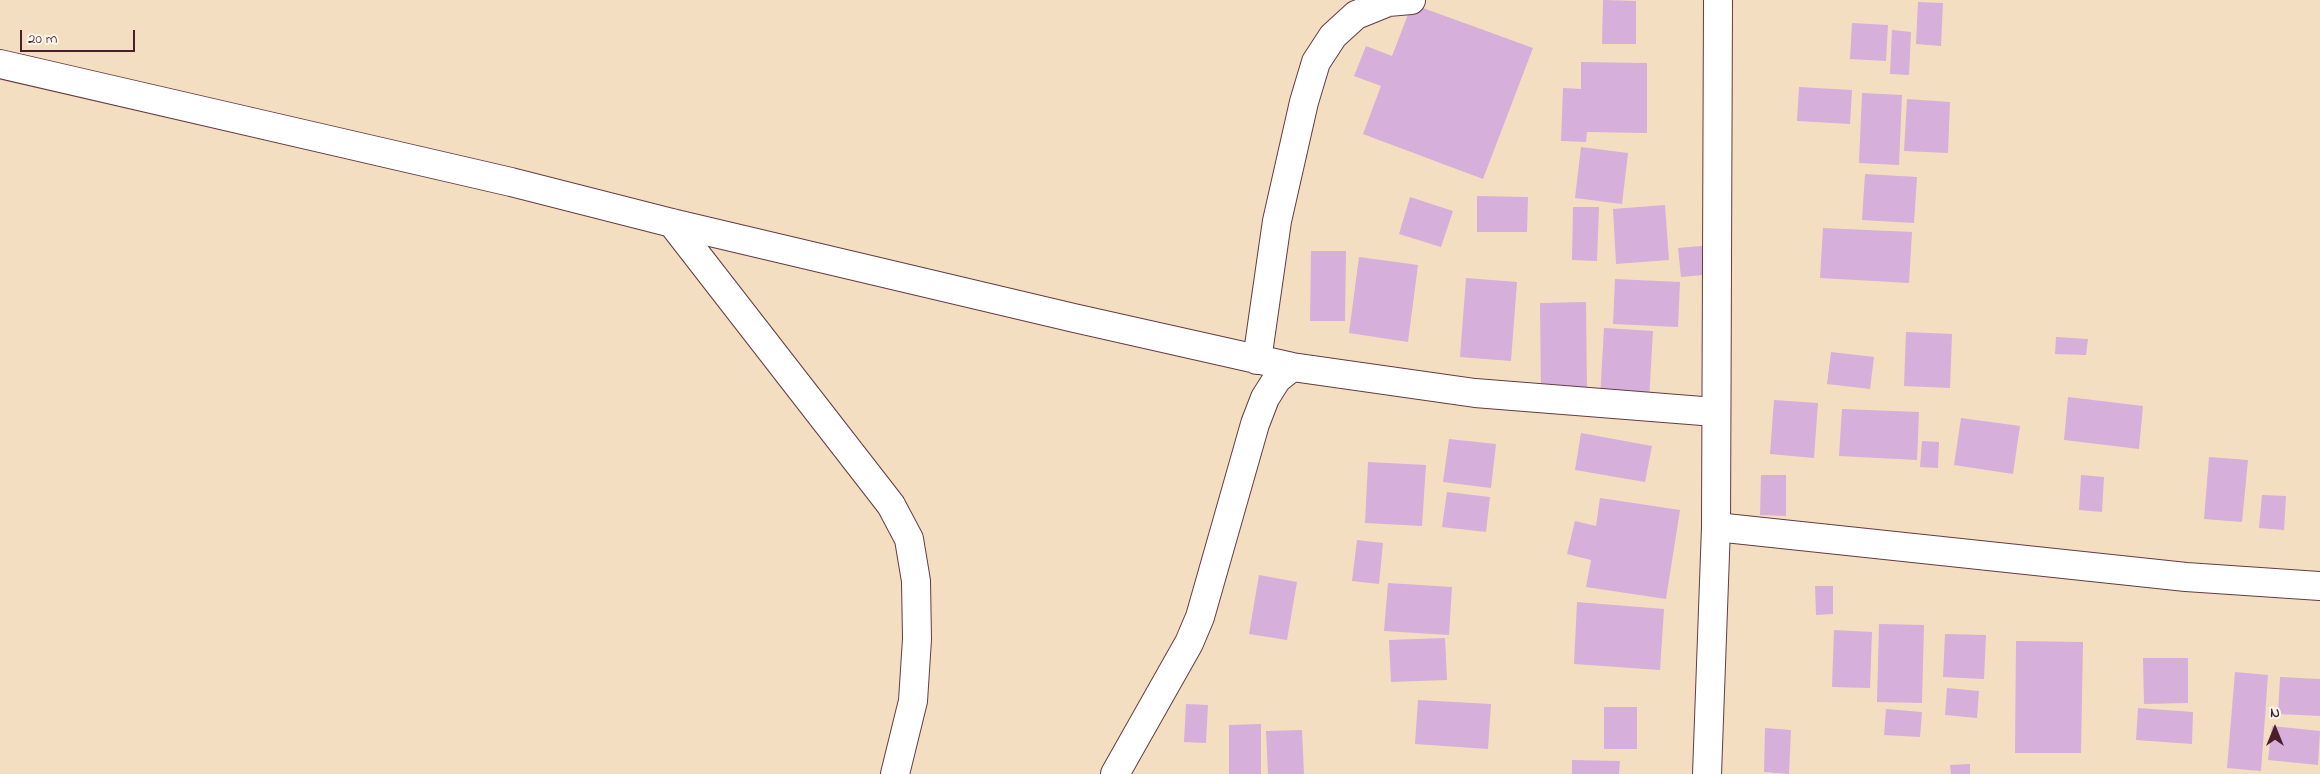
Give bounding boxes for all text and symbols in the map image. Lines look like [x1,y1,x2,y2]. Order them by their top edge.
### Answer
scale bar [22,20,138,52]
text: 20 m [28,28,57,50]
text: N [2270,703,2280,724]
north arrow [2250,704,2300,754]

